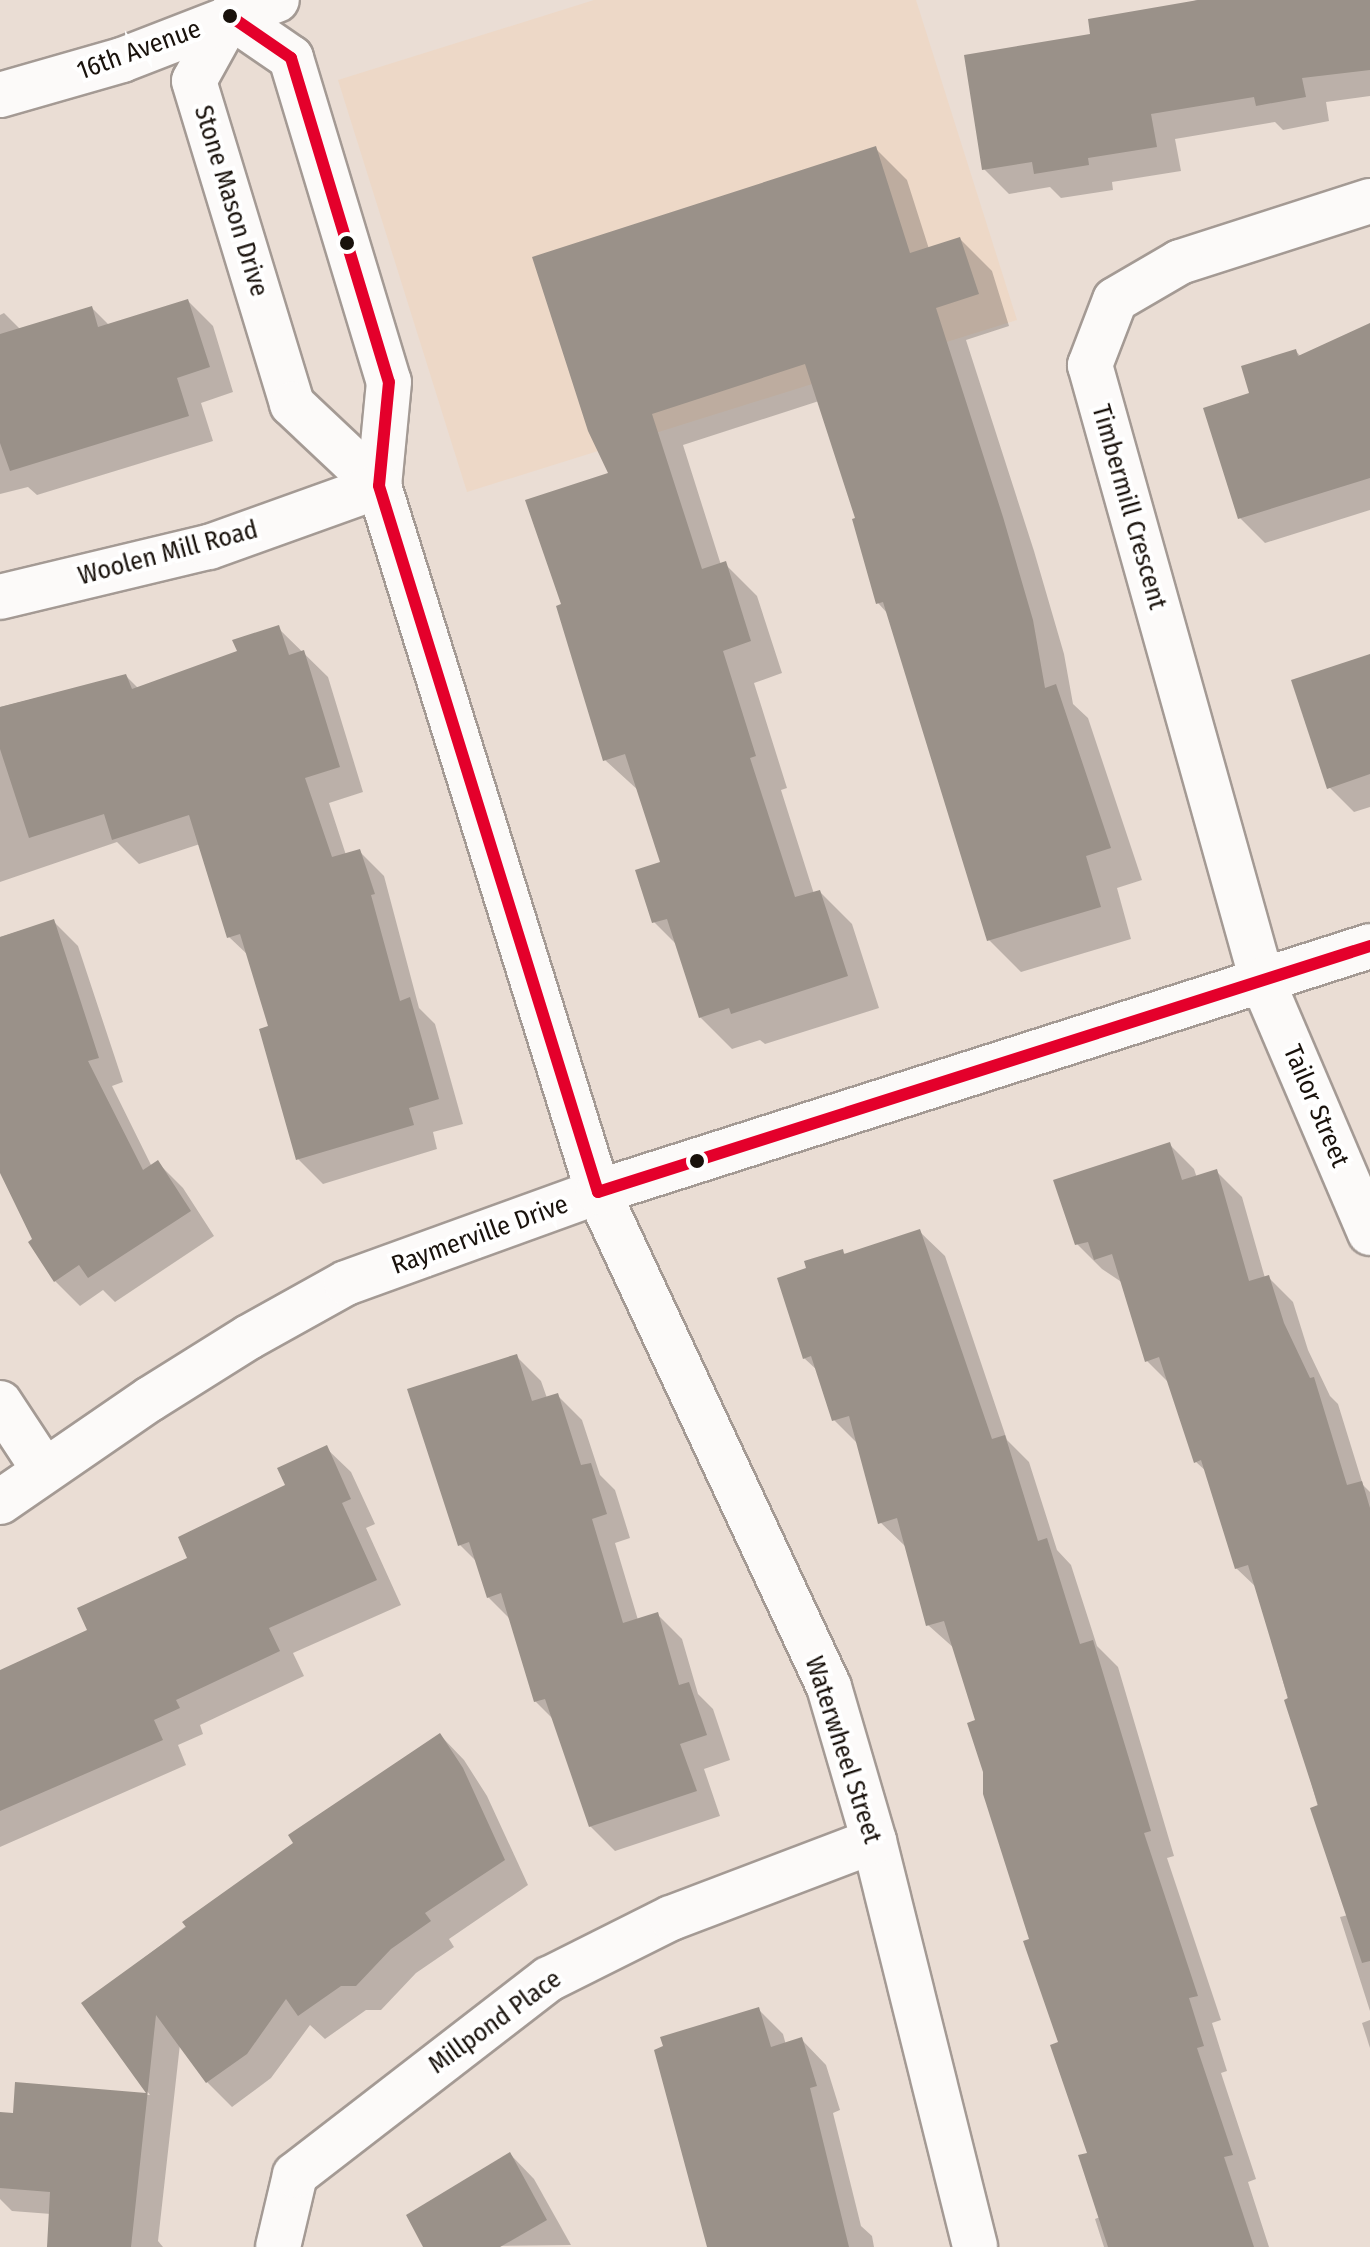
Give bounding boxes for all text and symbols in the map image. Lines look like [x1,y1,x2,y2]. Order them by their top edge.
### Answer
unlabelled marker [222,8,238,24]
street label: 16th Avenue [73,13,205,87]
street label: Stone Mason Drive [187,102,275,300]
unlabelled marker [339,235,355,251]
street label: Timbermill Crescent [1085,401,1173,613]
street label: Woolen Mill Road [75,514,261,592]
street label: Tailor Street [1276,1040,1356,1172]
unlabelled marker [689,1153,705,1169]
street label: Raymerville Drive [388,1189,572,1281]
street label: Waterwheel Street [798,1653,888,1847]
street label: Millpond Place [423,1963,567,2081]

